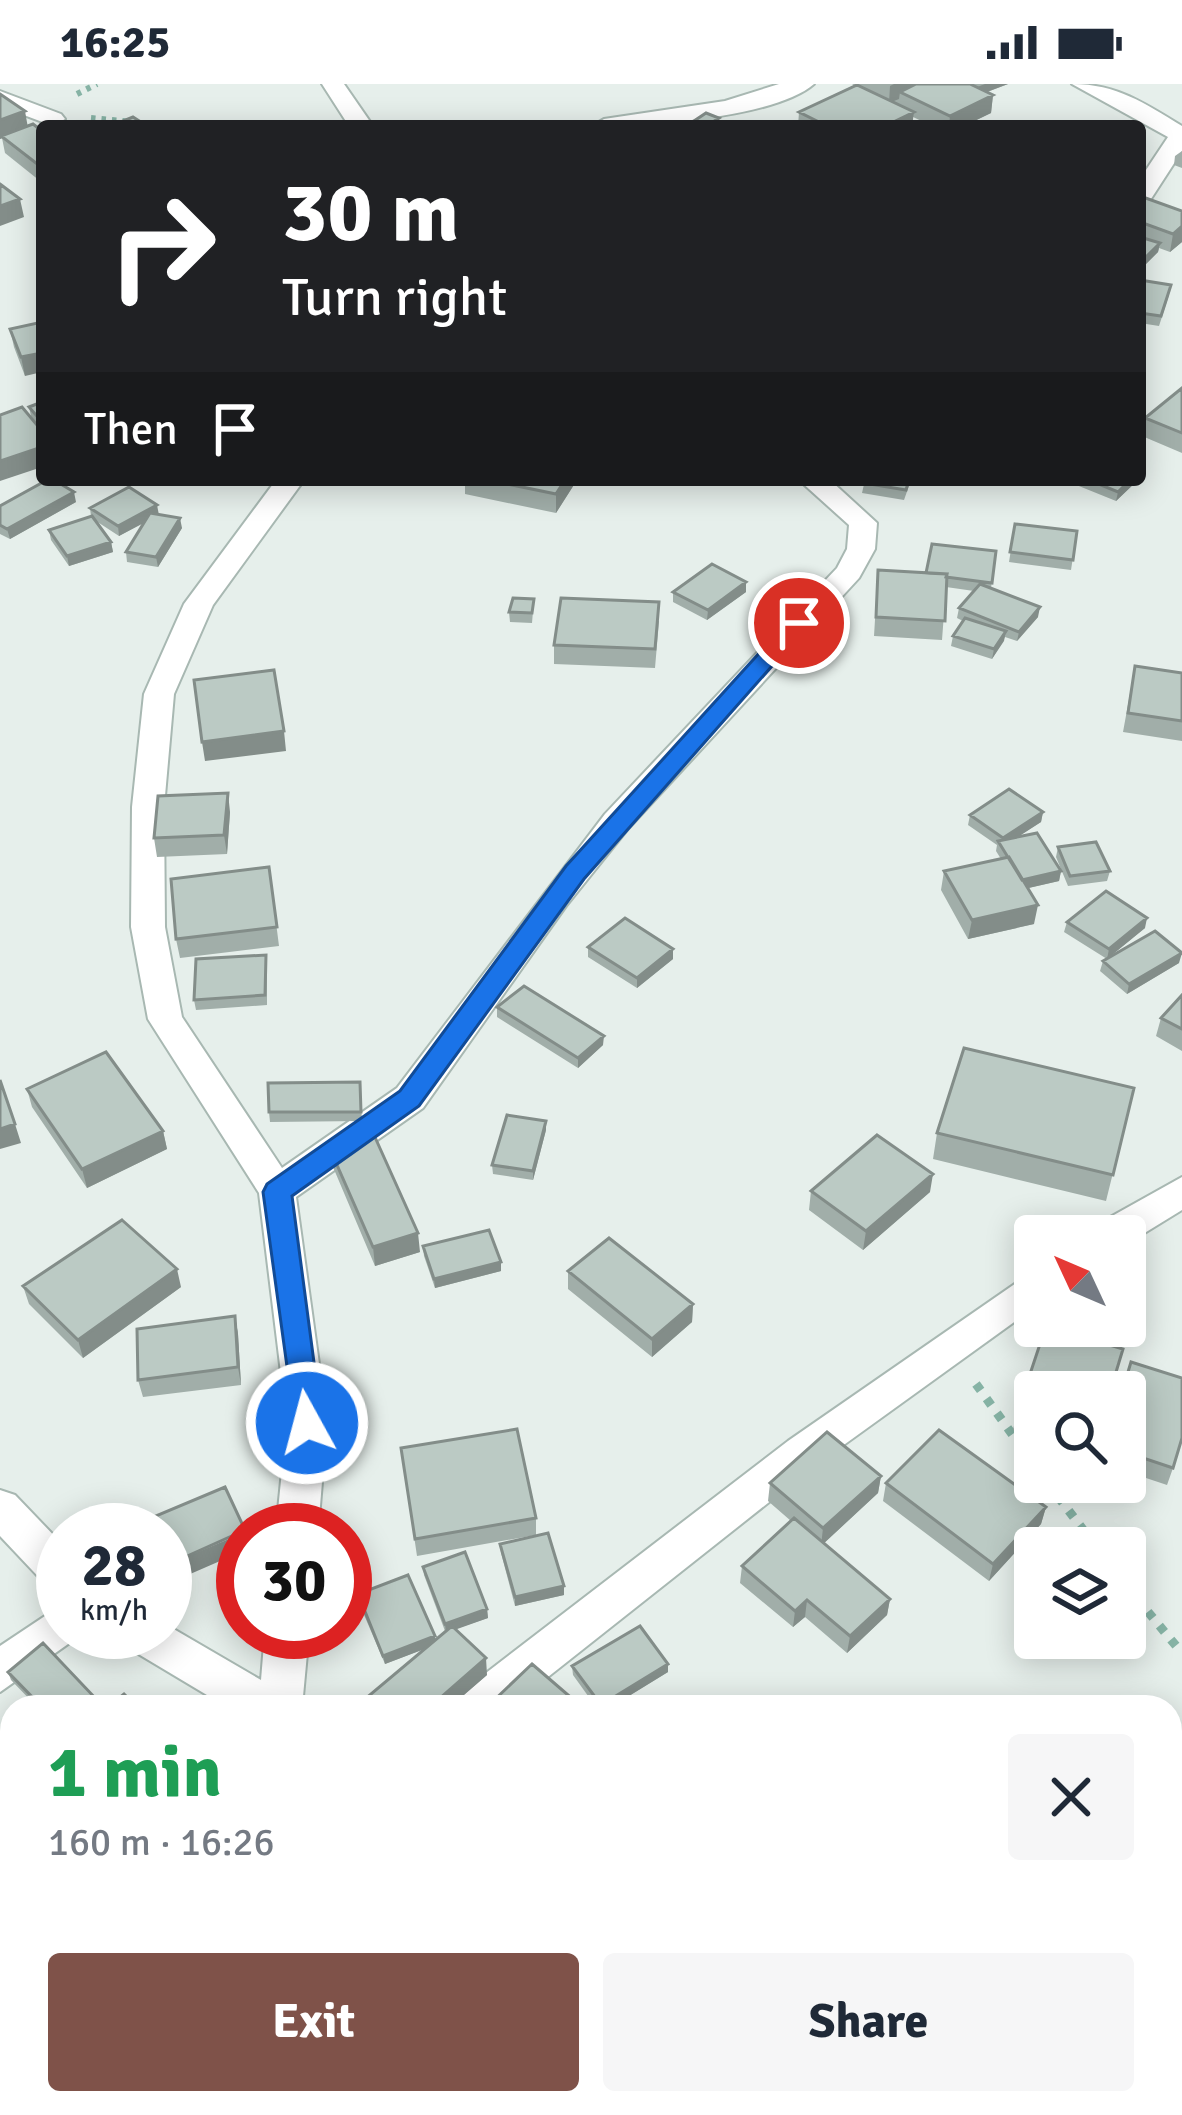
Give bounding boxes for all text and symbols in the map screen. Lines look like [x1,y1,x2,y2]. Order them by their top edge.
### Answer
text: 16:25 [60,15,170,70]
text: 30 m [282,161,459,265]
icon: right [84,168,240,324]
text: Turn right [282,264,507,331]
icon: arrive [202,396,268,462]
text: Then [84,402,178,457]
pin [748,572,850,674]
icon: arrive [766,590,832,656]
north arrow [1014,1215,1146,1347]
map controls [1014,1215,1146,1659]
position arrow [244,1360,370,1486]
button: search [1014,1371,1146,1503]
speed limit sign: 30 [216,1503,372,1659]
button: layers [1014,1527,1146,1659]
text: 28 [82,1529,146,1603]
text: km/h [80,1592,148,1629]
text: 1 min [48,1728,222,1817]
button: close [1008,1734,1134,1860]
text: 160 m · 16:26 [48,1818,275,1866]
button: Exit [48,1953,579,2091]
button: Share [603,1953,1134,2091]

